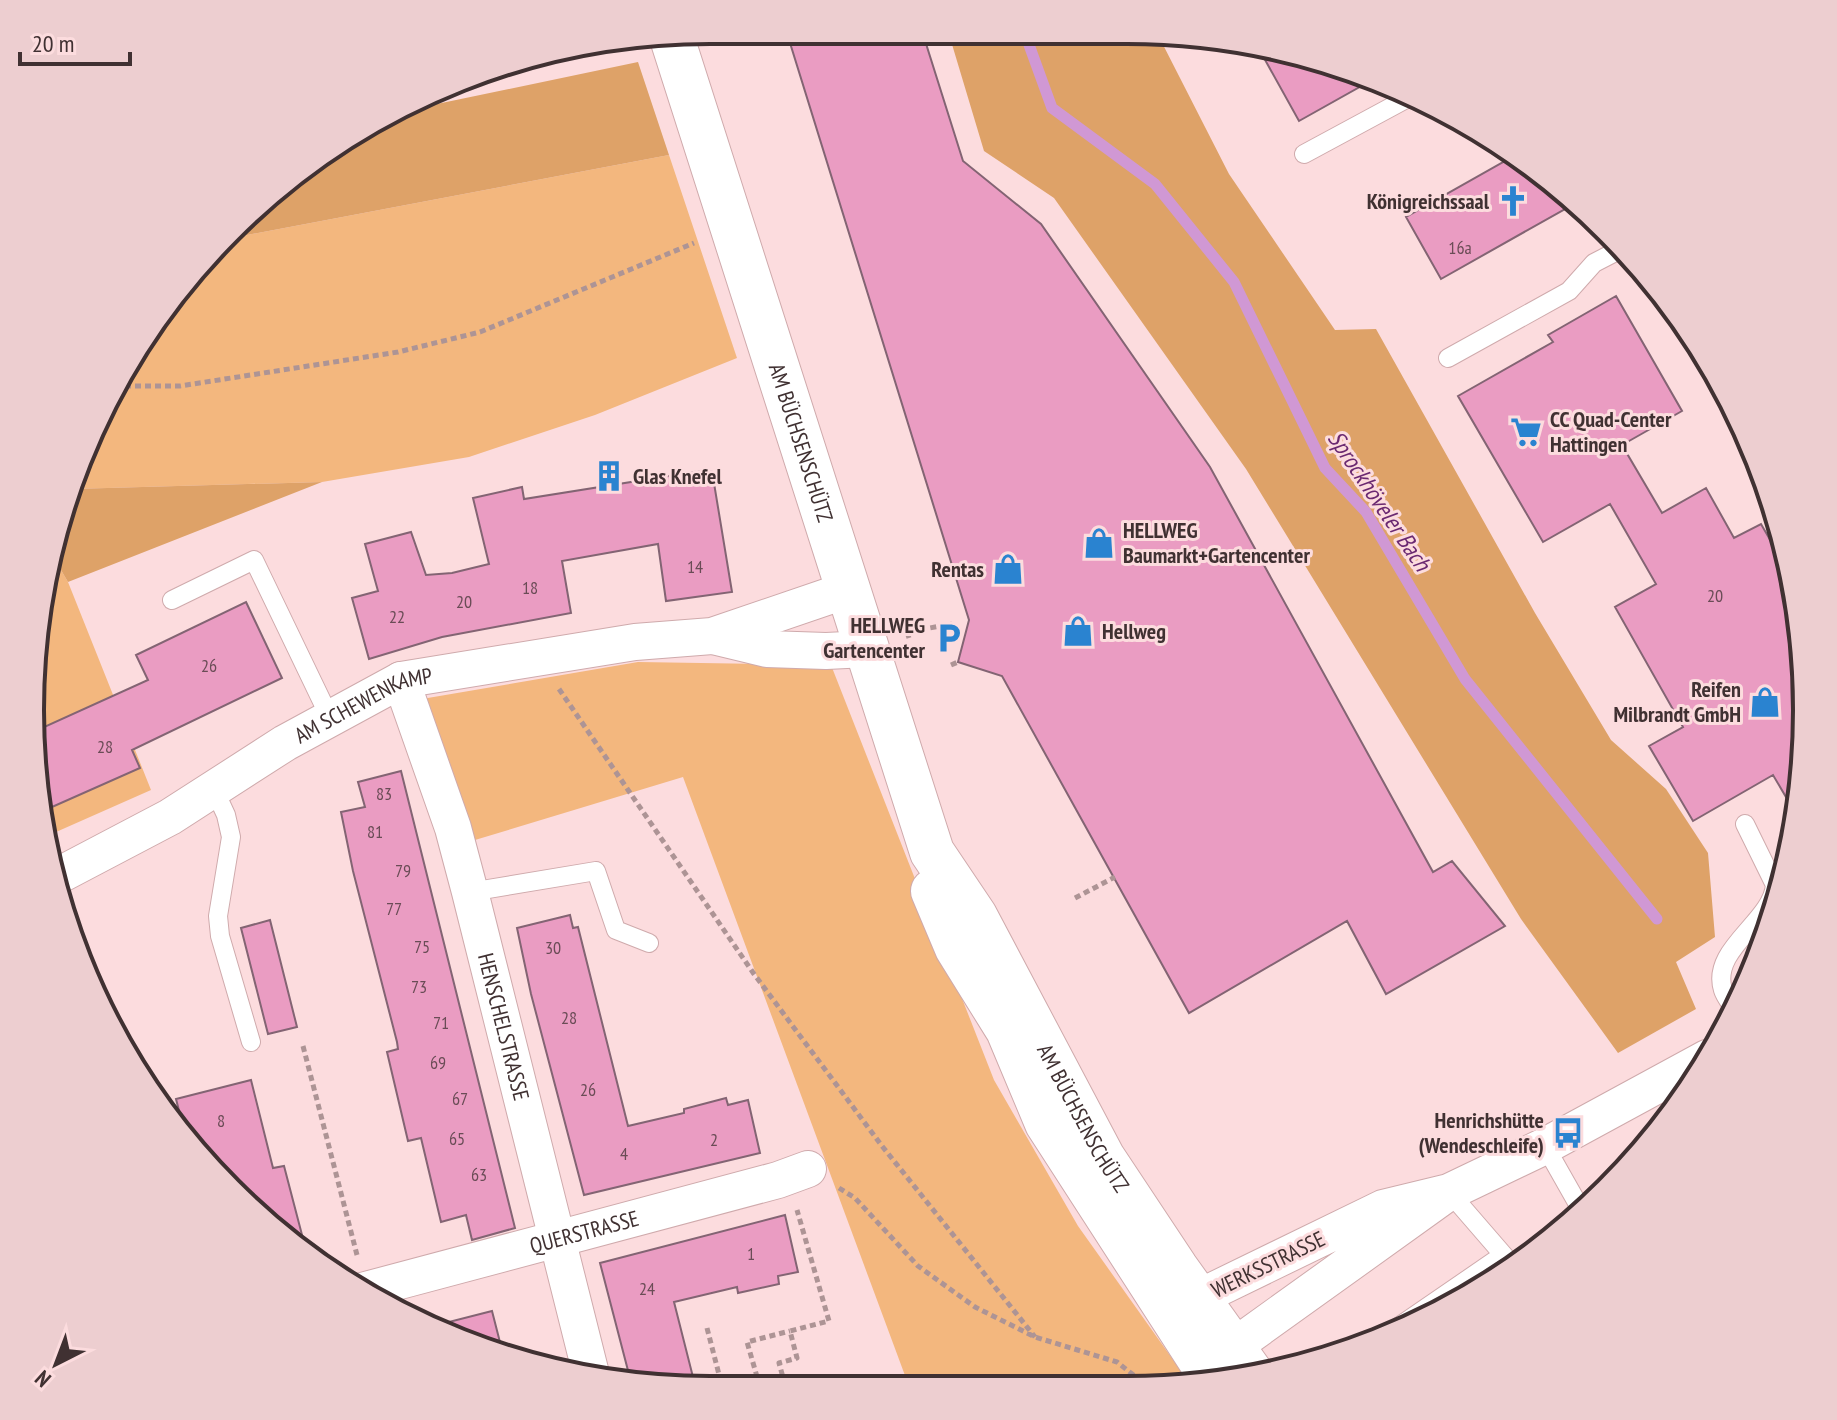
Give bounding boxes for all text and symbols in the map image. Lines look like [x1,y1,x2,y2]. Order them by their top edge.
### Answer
scale bar [20,16,130,66]
text: 20 m [32,28,74,59]
church icon: Königreichssaal [1496,184,1530,218]
place label: Königreichssaal [1367,187,1490,215]
house number: 16a [1448,236,1472,259]
street label: AM BÜCHSENSCHÜTZ [763,360,840,526]
place label: CC Quad-Center Hattingen [1550,405,1672,458]
supermarket icon: CC Quad-Center Hattingen [1509,415,1543,449]
water label: Sprockhöveler Bach [1321,425,1439,578]
building icon: Glas Knefel [592,459,626,493]
place label: Glas Knefel [633,462,722,490]
place label: HELLWEG Baumarkt+Gartencenter [1123,516,1310,569]
shop icon: HELLWEG Baumarkt+Gartencenter [1082,526,1116,560]
shop icon: Rentas [991,552,1025,586]
house number: 14 [687,555,703,578]
place label: Rentas [931,555,984,583]
house number: 18 [522,576,538,599]
house number: 20 [1707,584,1723,607]
house number: 20 [456,590,472,613]
house number: 22 [389,605,405,628]
place label: HELLWEG Gartencenter [823,611,926,664]
shop icon: Hellweg [1061,614,1095,648]
place label: Hellweg [1102,617,1166,645]
parking icon: HELLWEG Gartencenter [932,621,966,655]
house number: 26 [201,654,217,677]
street label: AM SCHEWENKAMP [289,661,434,749]
place label: Reifen Milbrandt GmbH [1613,675,1741,728]
shop icon: Reifen Milbrandt GmbH [1748,685,1782,719]
house number: 28 [97,735,113,758]
house number: 83 [376,782,392,805]
house number: 81 [367,820,383,843]
house number: 79 [395,859,411,882]
house number: 77 [386,897,402,920]
house number: 75 [414,935,430,958]
house number: 30 [545,936,561,959]
street label: HENSCHELSTRASSE [472,950,536,1103]
house number: 73 [411,975,427,998]
house number: 28 [561,1006,577,1029]
house number: 71 [433,1011,449,1034]
street label: AM BÜCHSENSCHÜTZ [1031,1039,1136,1198]
house number: 69 [430,1051,446,1074]
house number: 26 [580,1078,596,1101]
house number: 67 [452,1087,468,1110]
place label: Henrichshütte (Wendeschleife) [1418,1106,1544,1159]
house number: 8 [217,1109,225,1132]
bus stop icon: Henrichshütte (Wendeschleife) [1551,1116,1585,1150]
house number: 65 [449,1127,465,1150]
house number: 2 [710,1128,718,1151]
house number: 4 [620,1142,628,1165]
house number: 63 [471,1163,487,1186]
street label: QUERSTRASSE [527,1204,642,1260]
street label: WERKSSTRASSE [1207,1224,1329,1304]
house number: 1 [747,1242,755,1265]
house number: 24 [639,1277,655,1300]
north arrow [16,1324,96,1404]
text: N [29,1364,56,1393]

